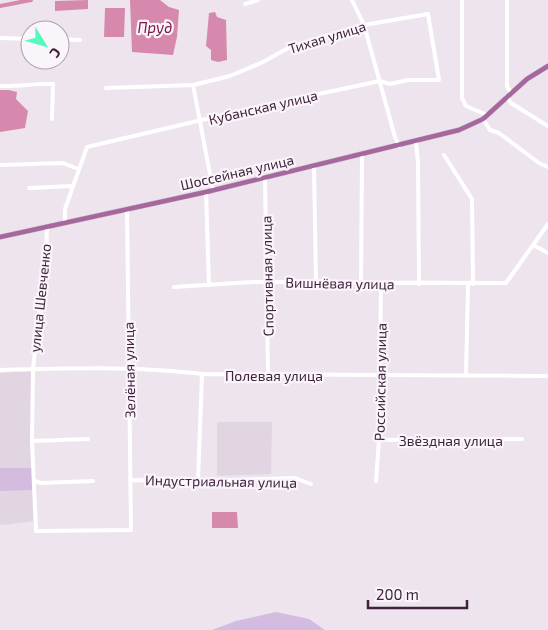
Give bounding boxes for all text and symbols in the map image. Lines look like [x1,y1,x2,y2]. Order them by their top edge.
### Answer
street label: Тихая улица [286,17,368,57]
water label: Пруд [137,18,173,36]
north arrow [20,20,70,70]
text: С [47,45,65,62]
street label: Кубанская улица [207,86,319,128]
street label: Шоссейная улица [179,151,295,193]
street label: Спортивная улица [257,215,277,337]
street label: улица Шевченко [26,243,54,353]
street label: Вишнёвая улица [285,274,395,292]
street label: Зелёная улица [120,322,138,418]
street label: Российская улица [370,323,390,441]
street label: Полевая улица [225,367,323,384]
street label: Звёздная улица [399,432,503,449]
street label: Индустриальная улица [145,471,297,491]
scale bar [368,578,467,610]
text: 200 m [376,585,419,603]

